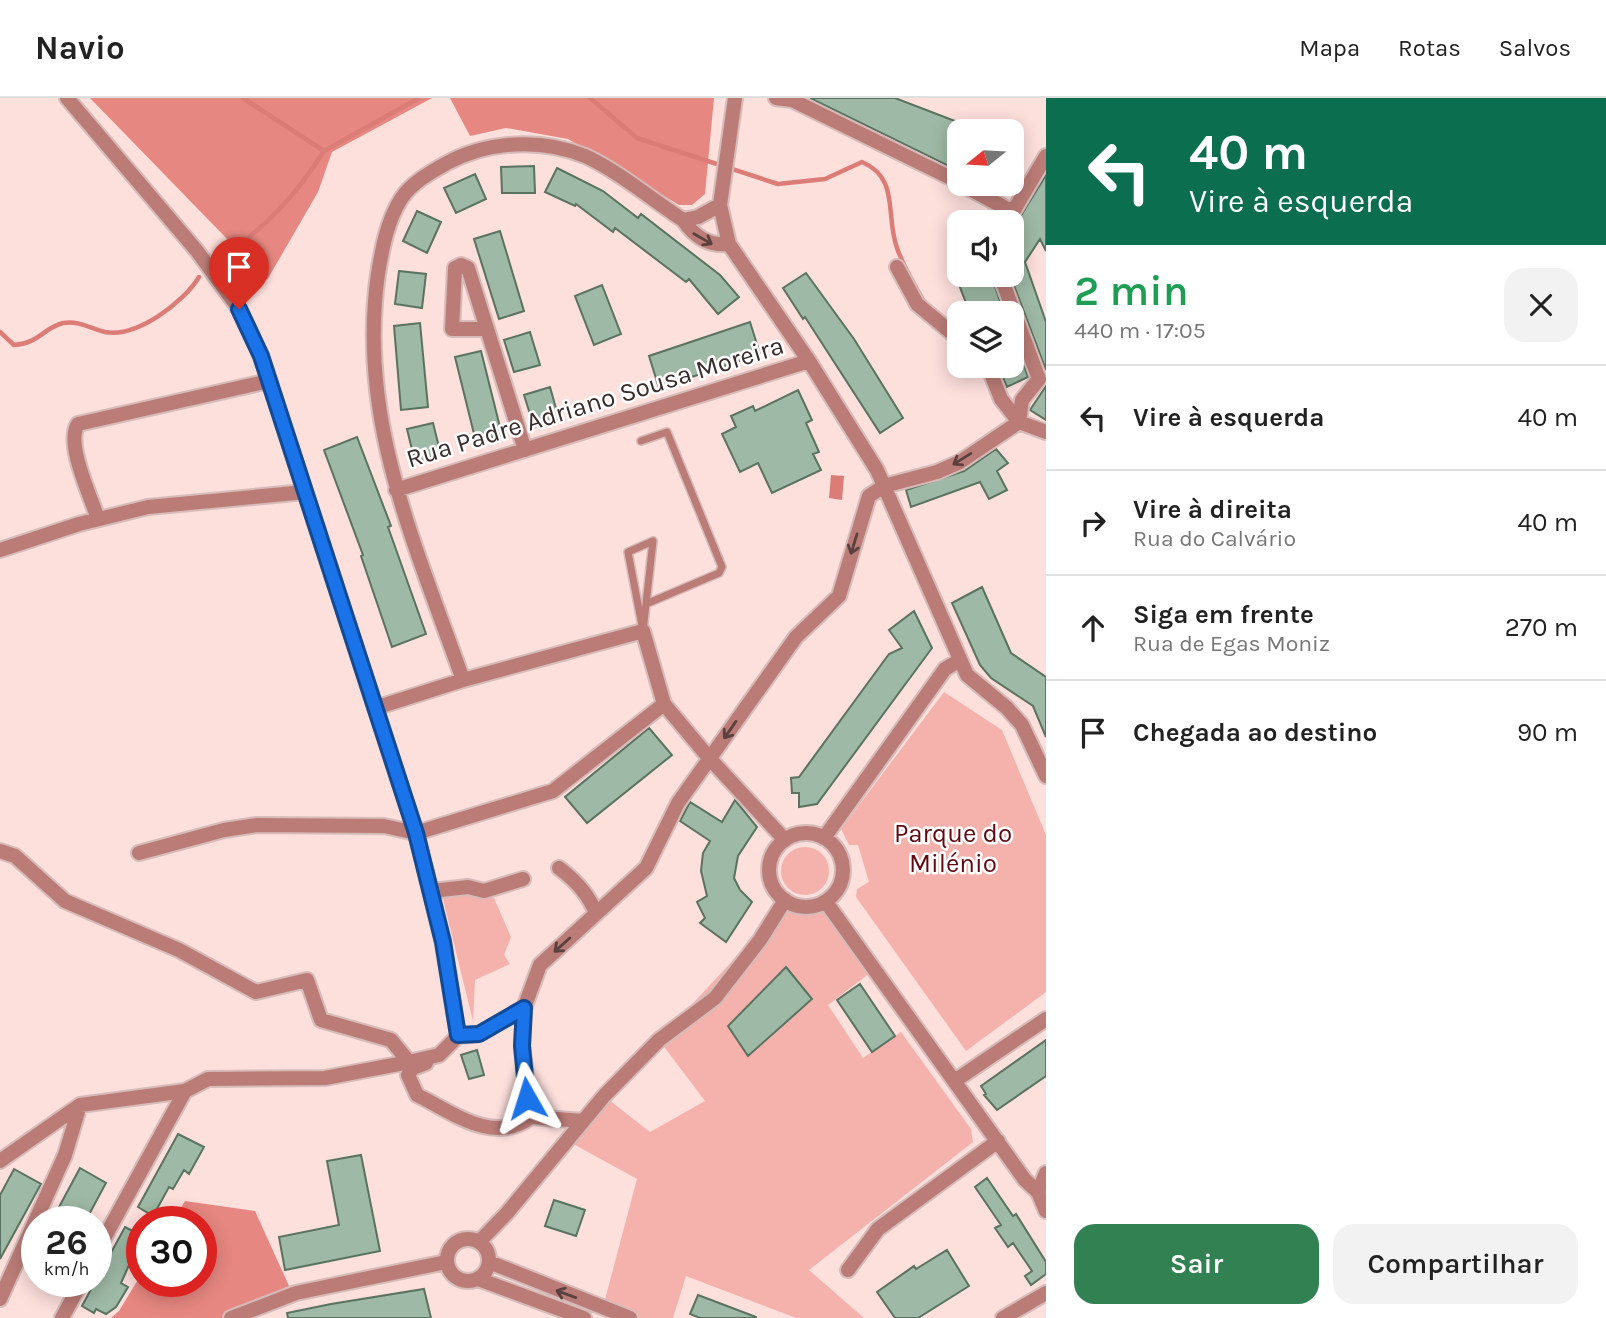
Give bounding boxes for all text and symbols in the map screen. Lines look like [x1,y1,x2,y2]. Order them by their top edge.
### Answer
text: Navio [35,29,125,67]
text: Mapa [1299,34,1360,62]
text: Rotas [1398,34,1461,62]
text: Salvos [1499,34,1571,62]
north arrow [947,119,1024,196]
map controls [947,119,1024,378]
text: 40 m [1189,124,1308,181]
icon: left [1074,126,1165,217]
text: Vire à esquerda [1189,183,1413,220]
button: sound [947,210,1024,287]
one-way arrow [692,232,712,246]
pin [209,237,269,309]
icon: arrive [220,248,258,286]
text: 2 min [1074,266,1189,316]
button: close [1504,268,1578,342]
button: layers [947,301,1024,378]
text: 440 m · 17:05 [1074,317,1206,344]
street label: Rua Padre Adriano Sousa Moreira [402,330,788,474]
icon: left [1074,399,1112,437]
text: Vire à esquerda [1133,402,1324,433]
text: 40 m [1518,402,1578,433]
one-way arrow [952,453,972,467]
text: Vire à direita [1133,494,1292,525]
icon: right [1074,504,1112,542]
text: 40 m [1518,507,1578,538]
text: Rua do Calvário [1133,525,1296,552]
one-way arrow [847,532,860,554]
text: Siga em frente [1133,599,1314,630]
icon: ahead [1074,609,1112,647]
text: 270 m [1505,612,1578,643]
text: Rua de Egas Moniz [1133,630,1330,657]
icon: arrive [1074,714,1112,752]
text: Chegada ao destino [1133,717,1377,748]
text: 90 m [1517,717,1578,748]
one-way arrow [723,720,737,739]
park label: Parque do Milénio [894,818,1012,879]
one-way arrow [554,937,571,954]
position arrow [490,1061,564,1135]
speed limit sign: 30 [126,1206,217,1297]
text: 26 [45,1222,88,1263]
button: Sair [1074,1224,1319,1304]
button: Compartilhar [1333,1224,1578,1304]
text: km/h [44,1258,89,1280]
one-way arrow [556,1286,578,1299]

